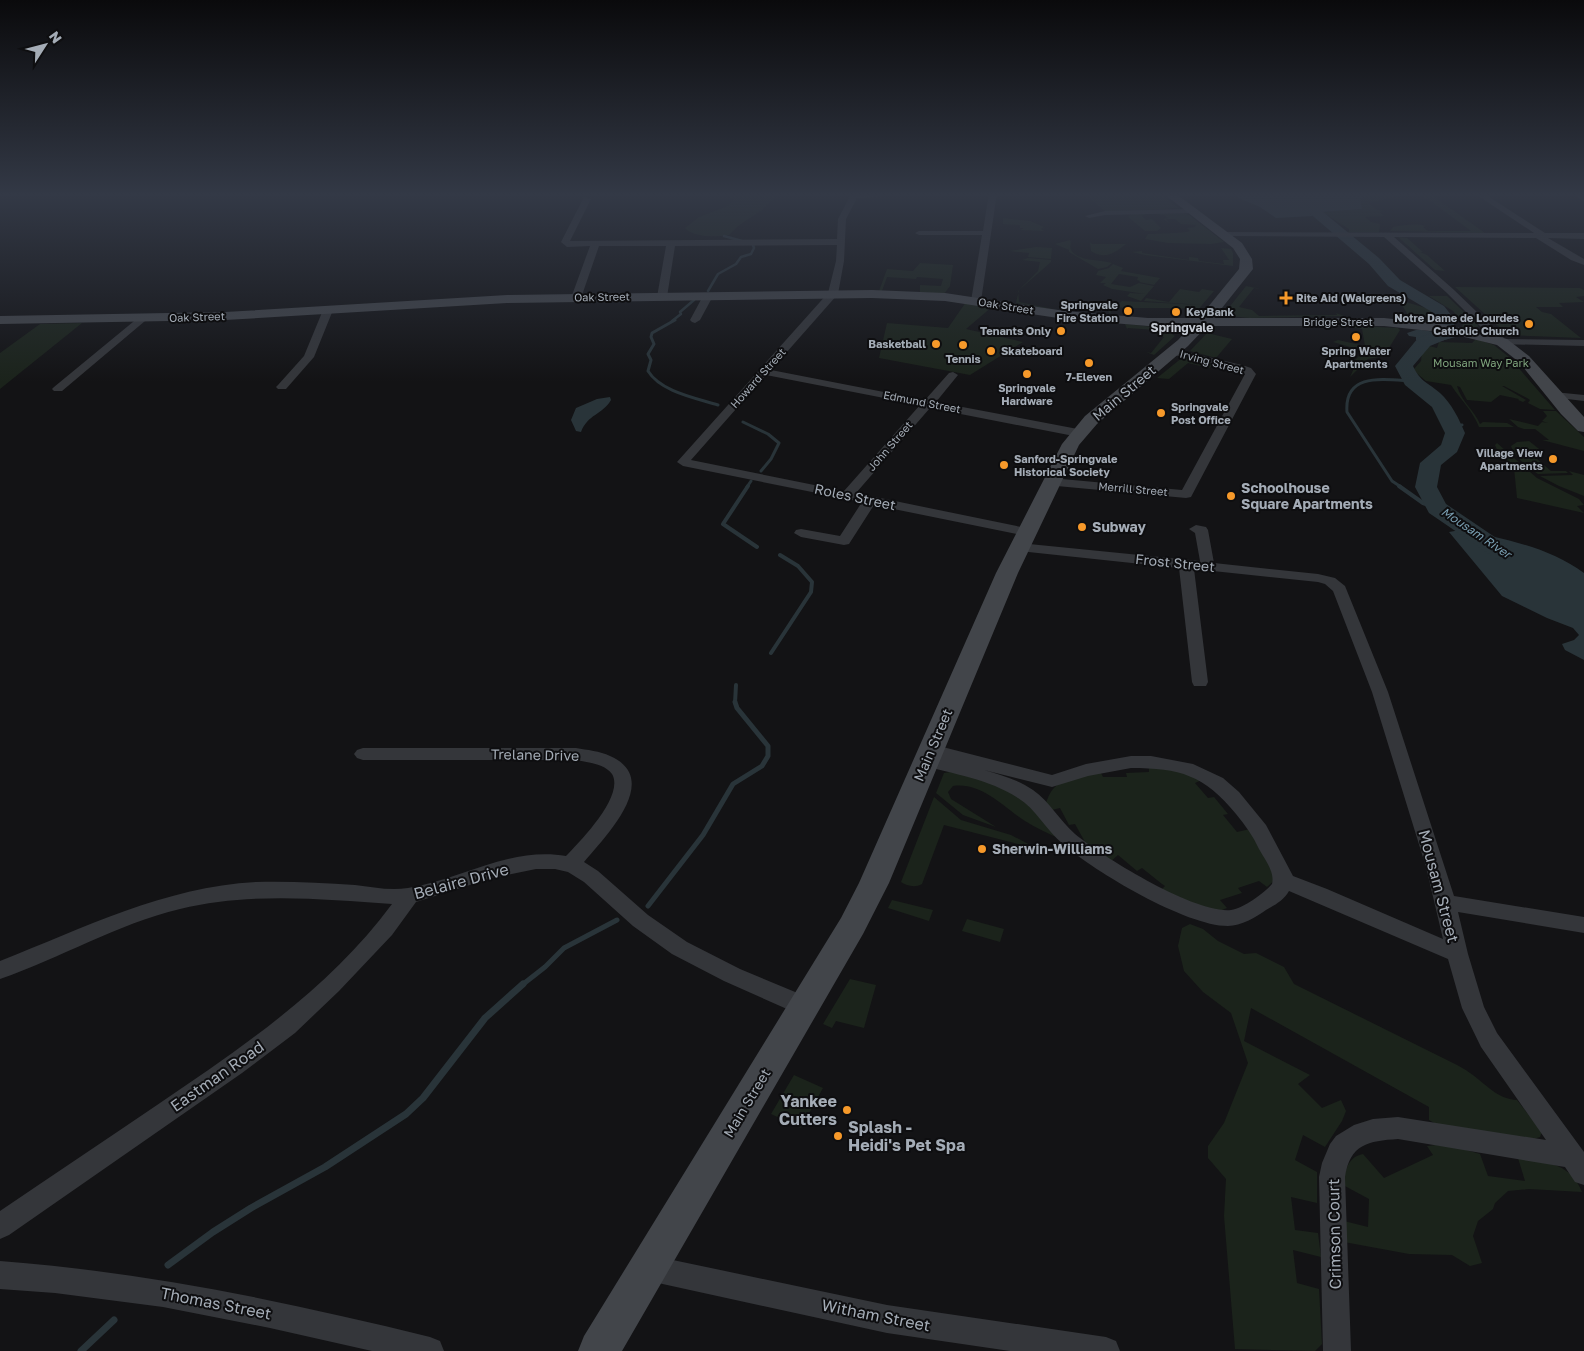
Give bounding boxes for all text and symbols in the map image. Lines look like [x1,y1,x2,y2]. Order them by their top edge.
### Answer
north arrow [20,20,70,70]
text: N [46,28,66,46]
street label: Oak Street [574,290,630,303]
place label: Rite Aid (Walgreens) [1296,291,1406,304]
marker: Rite Aid (Walgreens) [1280,292,1292,304]
street label: Oak Street [977,295,1035,316]
place label: Springvale Fire Station [1056,298,1119,324]
marker: Springvale Fire Station [1122,305,1134,317]
place label: KeyBank [1186,305,1234,318]
marker: KeyBank [1170,306,1182,318]
street label: Oak Street [169,309,225,324]
place label: Notre Dame de Lourdes Catholic Church [1394,311,1519,337]
street label: Bridge Street [1303,315,1373,328]
marker: Notre Dame de Lourdes Catholic Church [1523,318,1535,330]
district label: Springvale [1151,320,1213,335]
place label: Tenants Only [980,324,1051,337]
marker: Tenants Only [1055,325,1067,337]
marker: Spring Water Apartments [1350,331,1362,343]
place label: Basketball [868,337,926,350]
marker: Basketball [930,338,942,350]
marker: Tennis [957,339,969,351]
place label: Skateboard [1001,344,1063,357]
place label: Spring Water Apartments [1321,344,1392,370]
street label: Howard Street [727,345,788,410]
marker: Skateboard [985,345,997,357]
street label: Irving Street [1179,347,1246,376]
place label: Tennis [945,352,981,365]
park label: Mousam Way Park [1433,356,1529,369]
marker: 7-Eleven [1083,357,1095,369]
street label: Main Street [1089,361,1159,424]
marker: Springvale Hardware [1021,368,1033,380]
place label: 7-Eleven [1066,370,1113,383]
place label: Springvale Hardware [998,381,1056,407]
street label: Edmund Street [882,388,962,415]
place label: Springvale Post Office [1171,400,1231,426]
marker: Springvale Post Office [1155,407,1167,419]
street label: John Street [865,418,915,473]
place label: Village View Apartments [1476,446,1544,472]
place label: Sanford-Springvale Historical Society [1014,452,1118,478]
marker: Village View Apartments [1547,453,1559,465]
marker: Sanford-Springvale Historical Society [998,459,1010,471]
street label: Merrill Street [1098,479,1168,498]
place label: Schoolhouse Square Apartments [1241,479,1373,512]
street label: Roles Street [813,480,897,513]
marker: Schoolhouse Square Apartments [1225,490,1237,502]
water label: Mousam River [1438,504,1516,563]
place label: Subway [1092,518,1146,535]
marker: Subway [1076,521,1088,533]
street label: Frost Street [1134,550,1216,575]
street label: Main Street [910,706,955,784]
street label: Trelane Drive [491,745,579,764]
street label: Mousam Street [1414,827,1464,945]
place label: Sherwin-Williams [992,840,1113,857]
marker: Sherwin-Williams [976,843,988,855]
street label: Belaire Drive [411,859,511,903]
street label: Eastman Road [166,1036,268,1116]
street label: Main Street [719,1065,774,1140]
place label: Yankee Cutters [779,1091,837,1129]
marker: Yankee Cutters [841,1104,853,1116]
place label: Splash - Heidi's Pet Spa [848,1117,965,1155]
marker: Splash - Heidi's Pet Spa [832,1130,844,1142]
street label: Crimson Court [1323,1179,1345,1289]
street label: Thomas Street [159,1282,273,1324]
street label: Witham Street [820,1295,932,1335]

